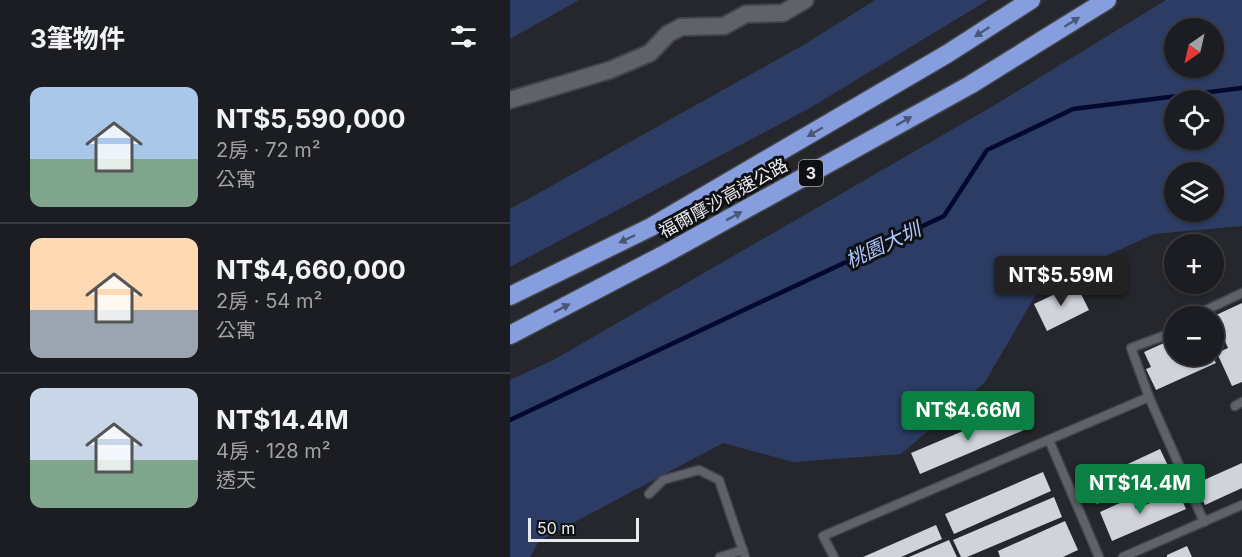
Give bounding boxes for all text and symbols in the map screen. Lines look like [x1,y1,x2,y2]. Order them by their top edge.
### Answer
one-way arrow [1064,16,1080,27]
north arrow [1164,18,1224,78]
map controls [1164,18,1224,366]
icon: filters [447,20,480,53]
text: 3筆物件 [30,23,125,54]
one-way arrow [974,26,990,37]
button: locate [1164,90,1224,150]
text: NT$5,590,000 [216,103,406,134]
icon: home [78,111,150,183]
one-way arrow [896,116,913,126]
one-way arrow [807,126,823,137]
text: 2房 · 72 m² [216,138,321,162]
street label: 福爾摩沙高速公路 [655,154,791,242]
road number: 3 [799,160,823,186]
button: layers [1164,162,1224,222]
text: 公寓 [216,167,256,191]
one-way arrow [726,211,743,221]
water label: 桃園大圳 [842,216,927,273]
one-way arrow [619,234,636,243]
button: + [1164,234,1224,294]
text: NT$4,660,000 [216,254,406,285]
pin: NT$5.59M [999,256,1123,307]
icon: home [78,262,150,334]
text: NT$5.59M [1009,263,1113,287]
text: 2房 · 54 m² [216,289,322,313]
one-way arrow [554,303,571,313]
button: − [1164,306,1224,366]
text: 公寓 [216,318,256,342]
pin: NT$4.66M [906,391,1030,442]
text: NT$4.66M [915,398,1021,422]
text: NT$14.4M [216,404,349,435]
icon: home [78,412,150,484]
text: 4房 · 128 m² [216,439,331,463]
pin: NT$14.4M [1078,464,1202,515]
text: 透天 [216,468,256,492]
text: NT$14.4M [1089,471,1191,495]
scale bar [528,515,639,542]
text: 50 m [537,518,575,538]

